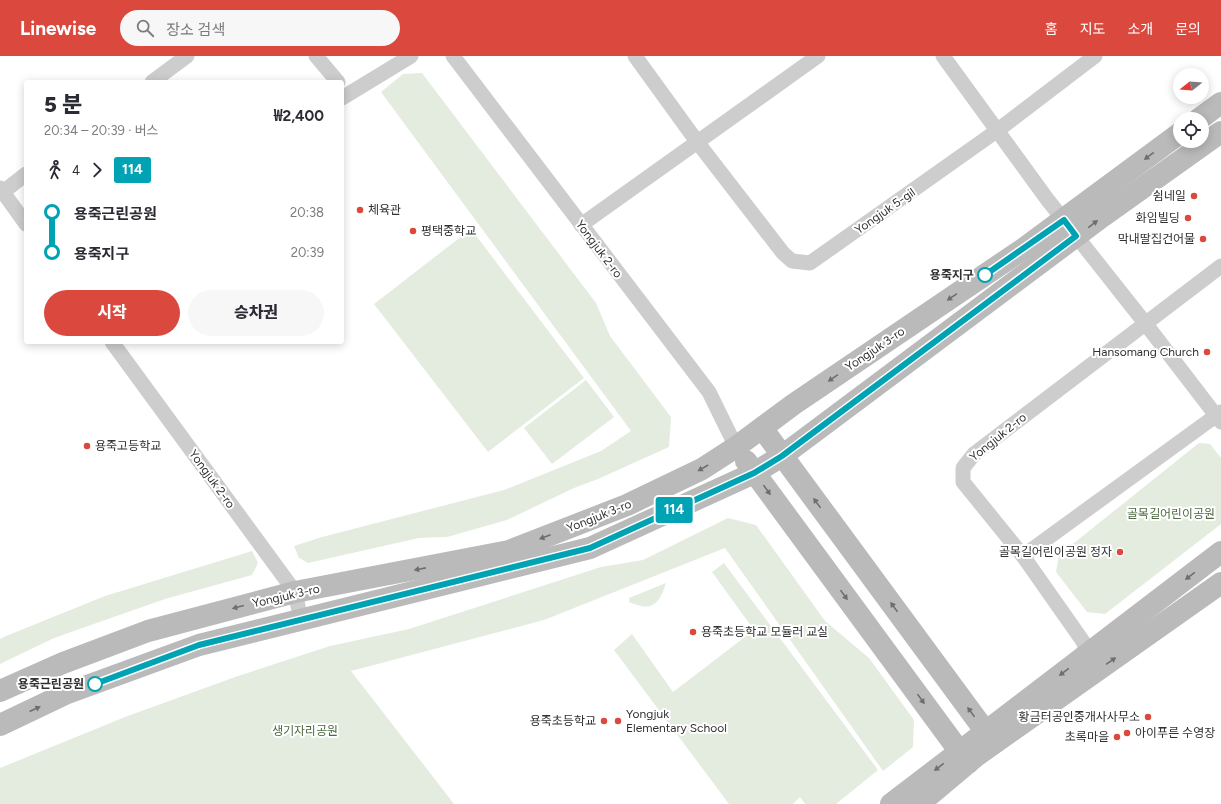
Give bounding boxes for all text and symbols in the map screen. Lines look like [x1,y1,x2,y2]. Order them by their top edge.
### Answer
search box [120,10,400,46]
text: Linewise [20,17,96,40]
icon: search [134,17,156,39]
text: 장소 검색 [166,21,225,39]
text: 홈 [1045,21,1058,38]
text: 지도 [1080,21,1105,38]
text: 소개 [1127,21,1153,38]
text: 문의 [1175,21,1201,38]
north arrow [1173,68,1209,104]
map controls [1173,68,1209,148]
text: 5 분 [44,91,82,118]
text: ₩2,400 [274,107,324,125]
button: locate [1173,112,1209,148]
text: 20:34 – 20:39 · 버스 [44,123,159,138]
one-way arrow [1143,152,1154,161]
icon: walk [44,159,66,181]
icon: forward [86,159,108,181]
text: 114 [122,161,143,178]
text: 4 [72,163,80,178]
street label: Yongjuk 5-gil [852,185,918,237]
place label: 쉼네일 [1153,189,1186,203]
marker: 쉼네일 [1189,191,1199,201]
place label: 체육관 [368,203,401,217]
text: 용죽근린공원 [74,205,157,223]
text: 20:38 [290,205,324,220]
marker: 체육관 [355,205,365,215]
place label: 화임빌딩 [1136,211,1180,225]
marker: 화임빌딩 [1183,213,1193,223]
street label: Yongjuk 2-ro [573,217,625,281]
one-way arrow [1088,220,1098,228]
place label: 평택중학교 [421,224,476,238]
marker: 평택중학교 [408,226,418,236]
place label: 막내딸집건어물 [1118,232,1195,246]
marker: 막내딸집건어물 [1198,234,1208,244]
text: 용죽지구 [74,245,129,263]
text: 20:39 [291,245,324,260]
marker: 용죽지구 [977,267,993,283]
place label: 용죽지구 [930,268,974,282]
button: 시작 [44,290,180,336]
button: 승차권 [188,290,324,336]
one-way arrow [947,293,957,301]
street label: Yongjuk 3-ro [843,324,907,374]
place label: Hansomang Church [1092,345,1199,359]
marker: Hansomang Church [1202,347,1212,357]
one-way arrow [828,374,838,382]
street label: Yongjuk 2-ro [967,410,1029,464]
place label: 용죽고등학교 [95,439,161,453]
marker: 용죽고등학교 [82,441,92,451]
street label: Yongjuk 2-ro [186,447,238,511]
one-way arrow [697,465,709,472]
one-way arrow [763,485,771,496]
street label: Yongjuk 3-ro [565,497,633,535]
line badge: 114 [651,497,697,523]
one-way arrow [813,497,821,508]
text: 114 [664,501,684,518]
park label: 골목길어린이공원 [1127,507,1215,521]
one-way arrow [539,534,551,540]
place label: 골목길어린이공원 정자 [999,545,1112,559]
marker: 골목길어린이공원 정자 [1115,547,1125,557]
one-way arrow [413,566,426,572]
one-way arrow [1185,571,1195,579]
street label: Yongjuk 3-ro [251,581,321,611]
one-way arrow [840,589,848,600]
one-way arrow [890,602,898,613]
one-way arrow [231,605,244,611]
place label: 용죽초등학교 모듈러 교실 [701,625,828,639]
marker: 용죽초등학교 모듈러 교실 [688,627,698,637]
one-way arrow [1106,657,1116,665]
one-way arrow [1059,667,1070,676]
marker: 용죽근린공원 [87,676,103,692]
place label: 용죽근린공원 [18,677,84,691]
one-way arrow [917,694,925,705]
one-way arrow [30,706,41,712]
one-way arrow [967,706,975,717]
place label: Yongjuk Elementary School [626,707,727,735]
place label: 황금터공인중개사사무소 [1019,710,1140,724]
marker: 황금터공인중개사사무소 [1143,712,1153,722]
place label: 용죽초등학교 [530,714,596,728]
marker: 용죽초등학교 [599,716,609,726]
marker: Yongjuk Elementary School [613,716,623,726]
park label: 생기자리공원 [272,724,338,738]
place label: 아이푸른 수영장 [1135,726,1215,740]
marker: 아이푸른 수영장 [1122,728,1132,738]
place label: 초록마을 [1065,730,1109,744]
marker: 초록마을 [1112,732,1122,742]
one-way arrow [933,763,944,772]

